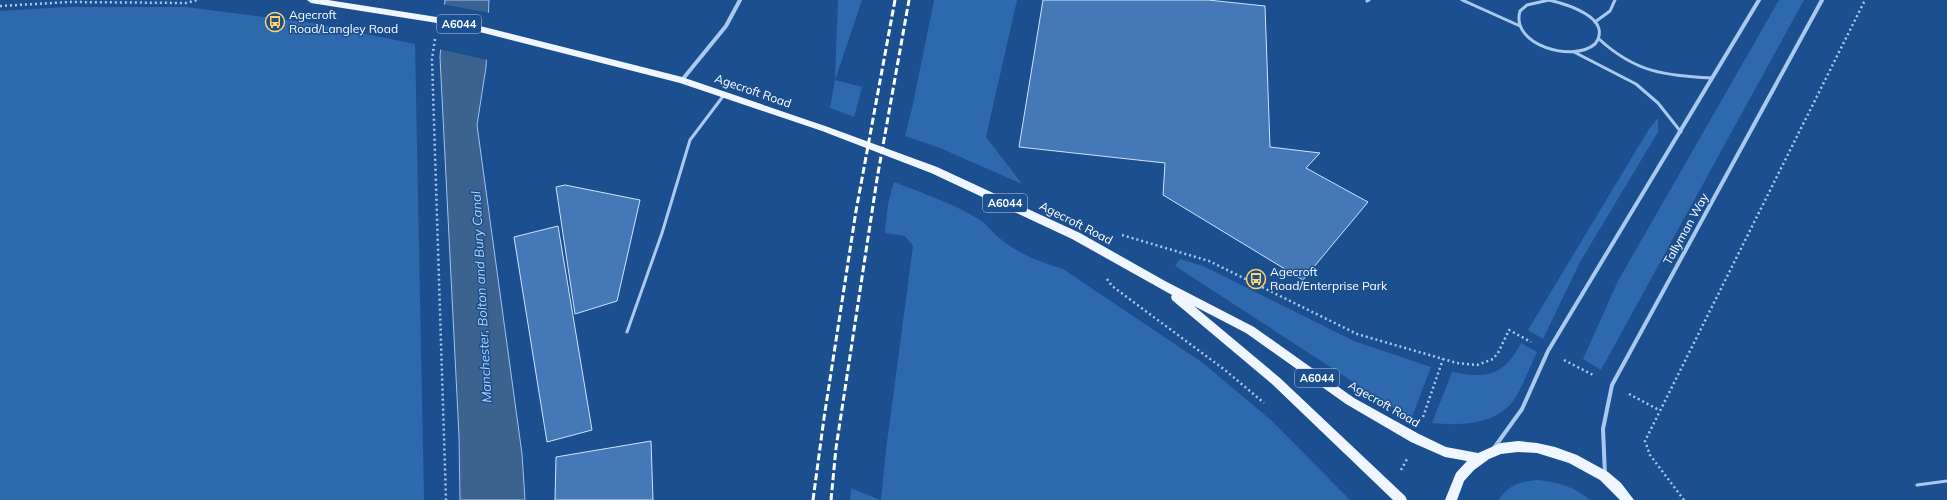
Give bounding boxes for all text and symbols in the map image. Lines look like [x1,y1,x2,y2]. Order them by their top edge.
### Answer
place label: Agecroft Road/Langley Road [289,7,398,36]
bus stop icon: Agecroft Road/Langley Road [264,11,286,33]
road number: A6044 [437,15,481,33]
street label: Agecroft Road [713,70,793,111]
water label: Manchester, Bolton and Bury Canal [467,190,495,403]
street label: Tallyman Way [1660,190,1712,267]
road number: A6044 [983,194,1027,212]
street label: Agecroft Road [1037,198,1115,247]
place label: Agecroft Road/Enterprise Park [1270,264,1388,293]
bus stop icon: Agecroft Road/Enterprise Park [1245,268,1267,290]
road number: A6044 [1295,369,1339,387]
street label: Agecroft Road [1346,377,1423,430]

